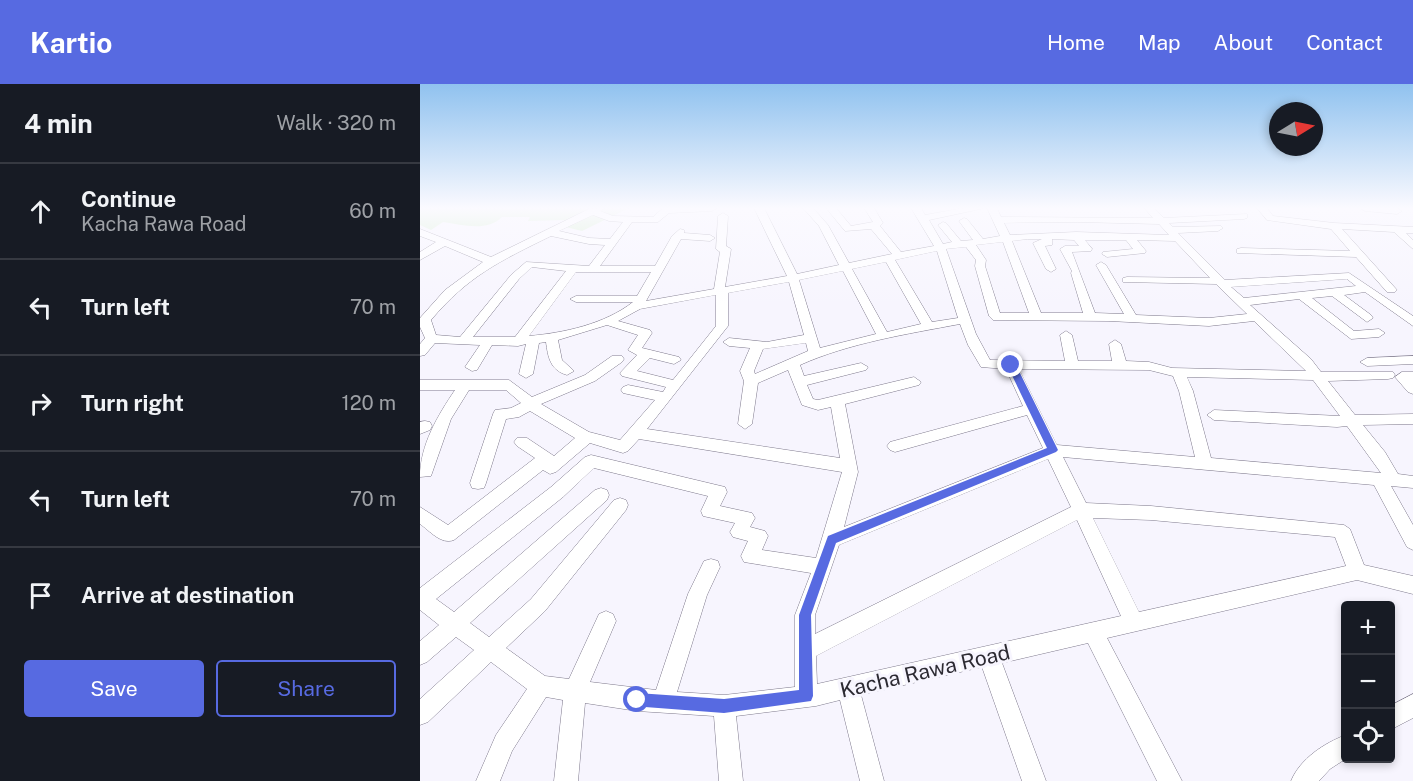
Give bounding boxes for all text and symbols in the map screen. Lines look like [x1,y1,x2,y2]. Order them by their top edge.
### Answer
text: Kartio [30,26,112,59]
text: Home [1047,30,1105,55]
text: Map [1138,30,1181,55]
text: About [1214,30,1273,55]
text: Contact [1306,30,1383,55]
north arrow [1269,102,1323,156]
text: 4 min [24,108,93,139]
text: Walk · 320 m [276,111,396,135]
text: Continue [81,186,176,212]
icon: ahead [24,195,57,228]
text: 60 m [349,199,396,223]
text: Kacha Rawa Road [81,212,246,236]
icon: left [24,291,57,324]
text: Turn left [81,294,170,320]
text: 70 m [350,295,396,319]
route end [997,351,1023,377]
icon: right [24,387,57,420]
text: Turn right [81,390,184,416]
text: 120 m [342,391,396,415]
icon: left [24,483,57,516]
text: Turn left [81,486,170,512]
text: 70 m [350,487,396,511]
icon: arrive [24,579,57,612]
text: Arrive at destination [81,582,294,608]
map controls [1341,601,1395,763]
button: + [1341,601,1395,655]
street label: Kacha Rawa Road [838,639,1012,703]
button: − [1341,655,1395,709]
button: Save [24,660,204,717]
button: Share [216,660,396,717]
route start [623,686,649,712]
button: locate [1341,709,1395,763]

